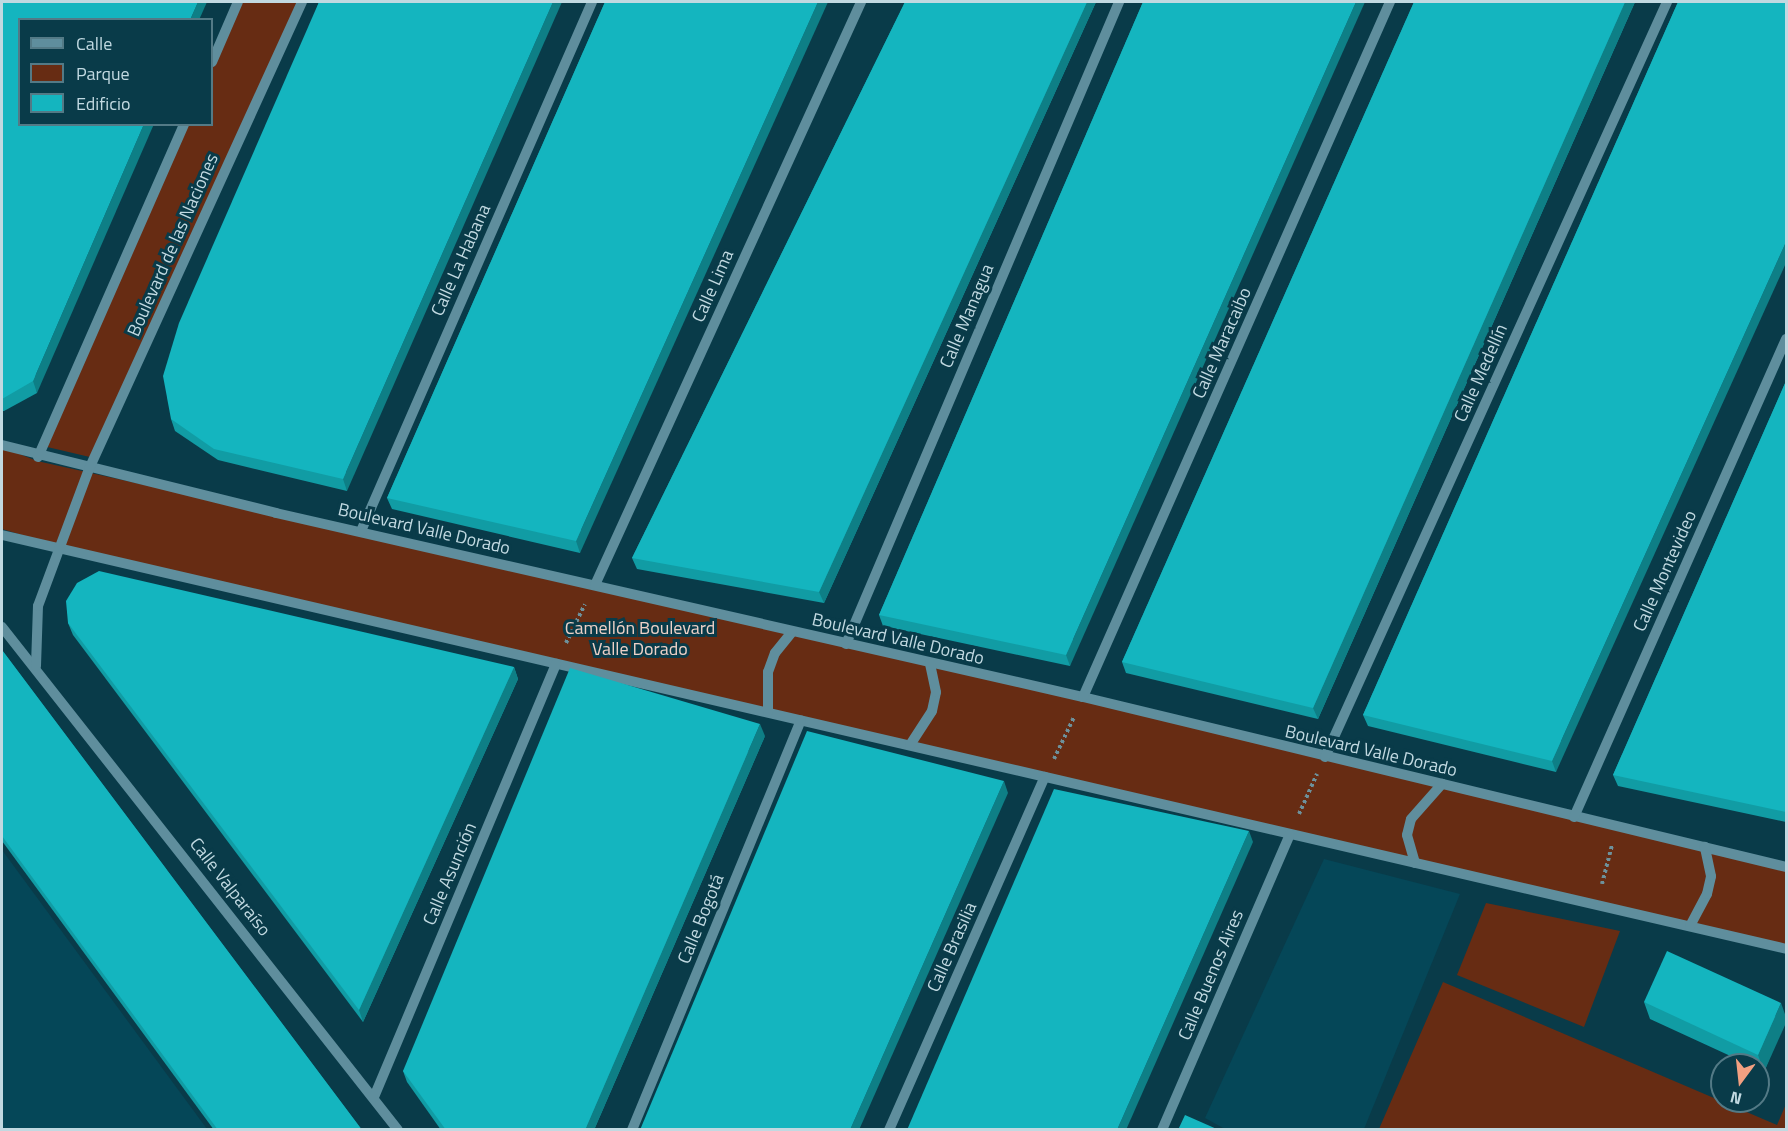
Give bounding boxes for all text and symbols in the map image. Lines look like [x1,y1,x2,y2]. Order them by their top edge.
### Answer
legend [18,18,213,126]
text: Calle [76,30,112,57]
text: Parque [76,60,130,87]
text: Edificio [76,90,130,117]
street label: Boulevard de las Naciones [123,150,223,340]
street label: Calle La Habana [427,201,495,319]
street label: Calle Lima [688,247,738,325]
street label: Calle Managua [935,261,999,371]
street label: Calle Maracaibo [1188,284,1256,402]
street label: Calle Medellín [1450,321,1512,425]
street label: Boulevard Valle Dorado [336,499,512,559]
street label: Calle Montevideo [1629,507,1701,635]
street label: Boulevard Valle Dorado [810,609,986,669]
park label: Camellón Boulevard Valle Dorado [565,618,715,660]
street label: Boulevard Valle Dorado [1283,721,1459,781]
street label: Calle Asunción [419,819,481,929]
street label: Calle Valparaíso [185,834,275,940]
street label: Calle Bogotá [673,871,729,967]
street label: Calle Brasilia [923,899,981,995]
street label: Calle Buenos Aires [1174,907,1248,1043]
north arrow [1710,1053,1770,1113]
text: N [1727,1085,1744,1111]

